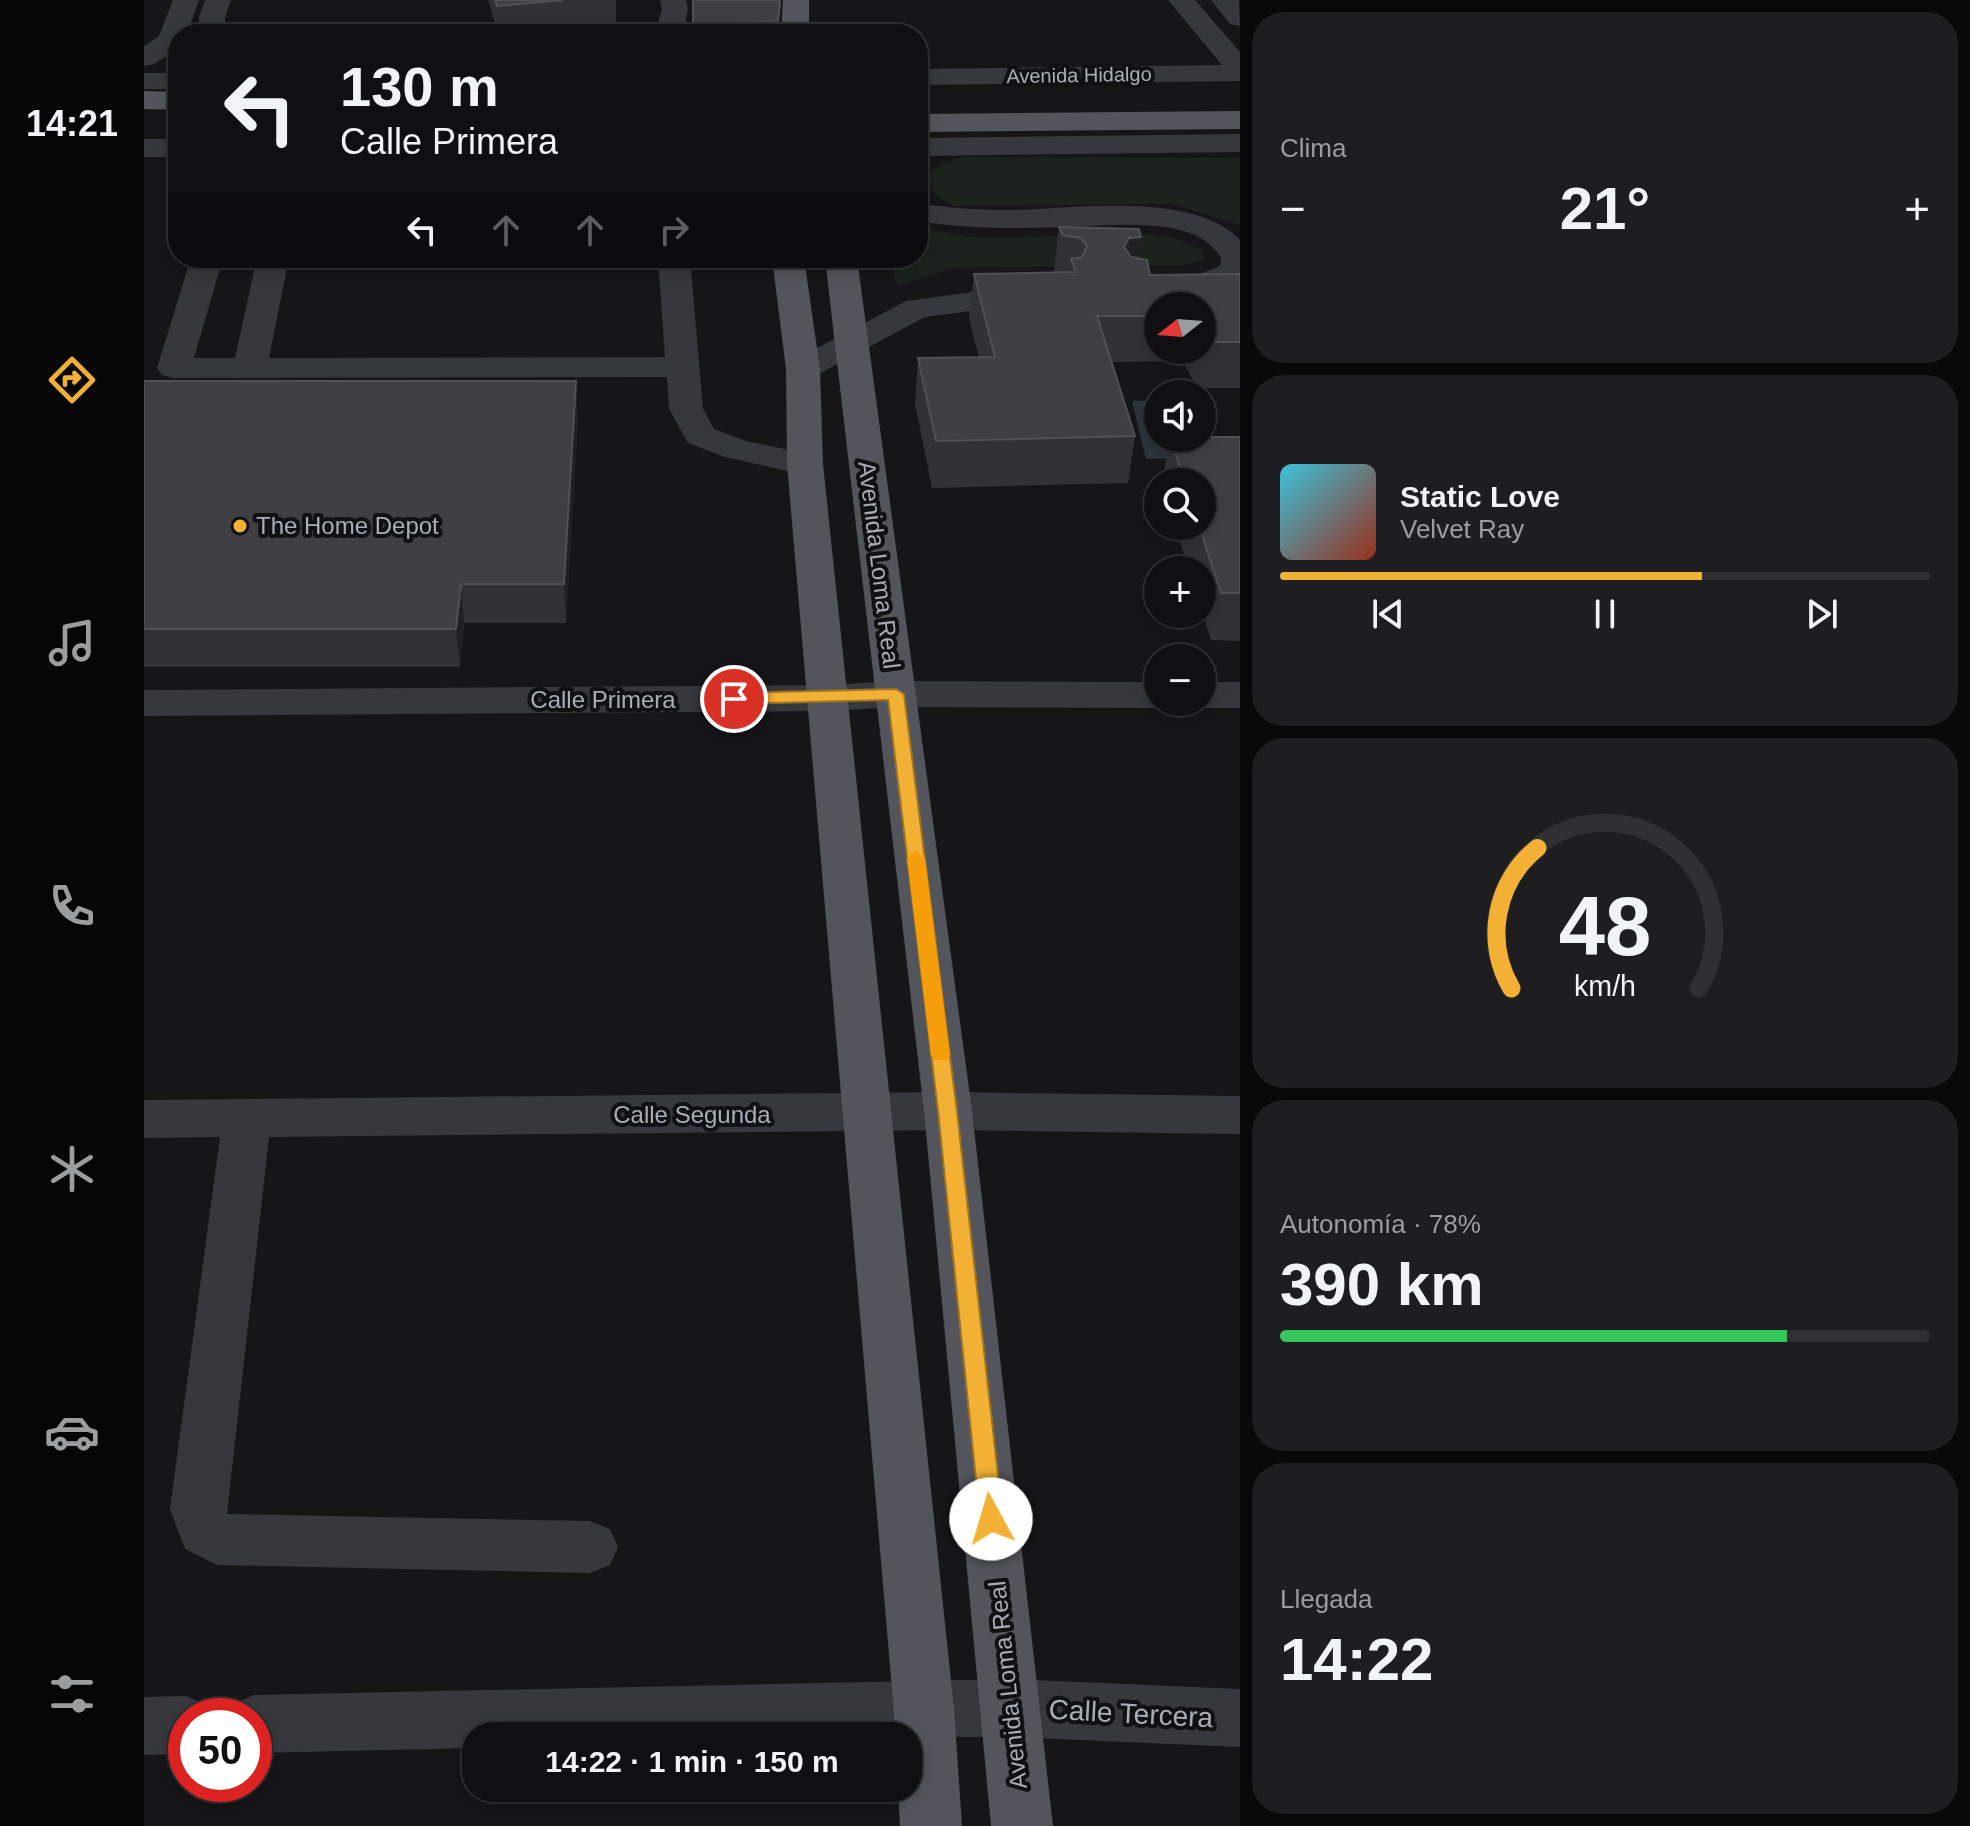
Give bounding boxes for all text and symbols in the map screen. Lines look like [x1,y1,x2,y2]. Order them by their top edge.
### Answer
text: 130 m [340,55,499,118]
icon: left [208,56,312,160]
street label: Avenida Hidalgo [1006,63,1152,87]
text: 14:21 [26,103,118,144]
text: Calle Primera [340,121,558,162]
text: Clima [1280,133,1346,163]
text: 21° [1560,175,1650,242]
text: − [1280,184,1306,233]
text: + [1904,184,1930,233]
icon: left [400,208,444,252]
icon: ahead [484,208,528,252]
icon: ahead [568,208,612,252]
icon: right [652,208,696,252]
north arrow [1144,292,1216,364]
map controls [1144,292,1216,716]
icon: directions [44,352,100,408]
button: sound [1144,380,1216,452]
street label: Avenida Loma Real [853,460,906,670]
button: search [1144,468,1216,540]
text: Static Love [1400,480,1560,513]
place label: The Home Depot [256,512,439,539]
text: Velvet Ray [1400,514,1524,544]
marker: The Home Depot [231,517,249,535]
button: + [1144,556,1216,628]
icon: previous [1366,592,1410,636]
icon: pause [1583,592,1627,636]
icon: next [1800,592,1844,636]
icon: music [44,615,100,671]
button: − [1144,644,1216,716]
pin [700,665,768,733]
icon: arrive [712,677,756,721]
street label: Calle Primera [530,686,676,713]
icon: phone [44,878,100,934]
text: 48 [1559,880,1651,973]
text: km/h [1574,970,1636,1002]
street label: Calle Segunda [613,1101,771,1128]
icon: climate [44,1141,100,1197]
text: Autonomía · 78% [1280,1209,1481,1239]
text: 390 km [1280,1251,1484,1318]
icon: car [44,1404,100,1460]
position arrow [949,1477,1033,1561]
street label: Avenida Loma Real [983,1580,1032,1790]
text: Llegada [1280,1584,1373,1614]
text: 14:22 [1280,1626,1433,1693]
icon: filters [44,1666,100,1722]
street label: Calle Tercera [1048,1694,1214,1733]
speed limit sign: 50 [168,1698,272,1802]
text: 14:22 · 1 min · 150 m [545,1745,839,1778]

